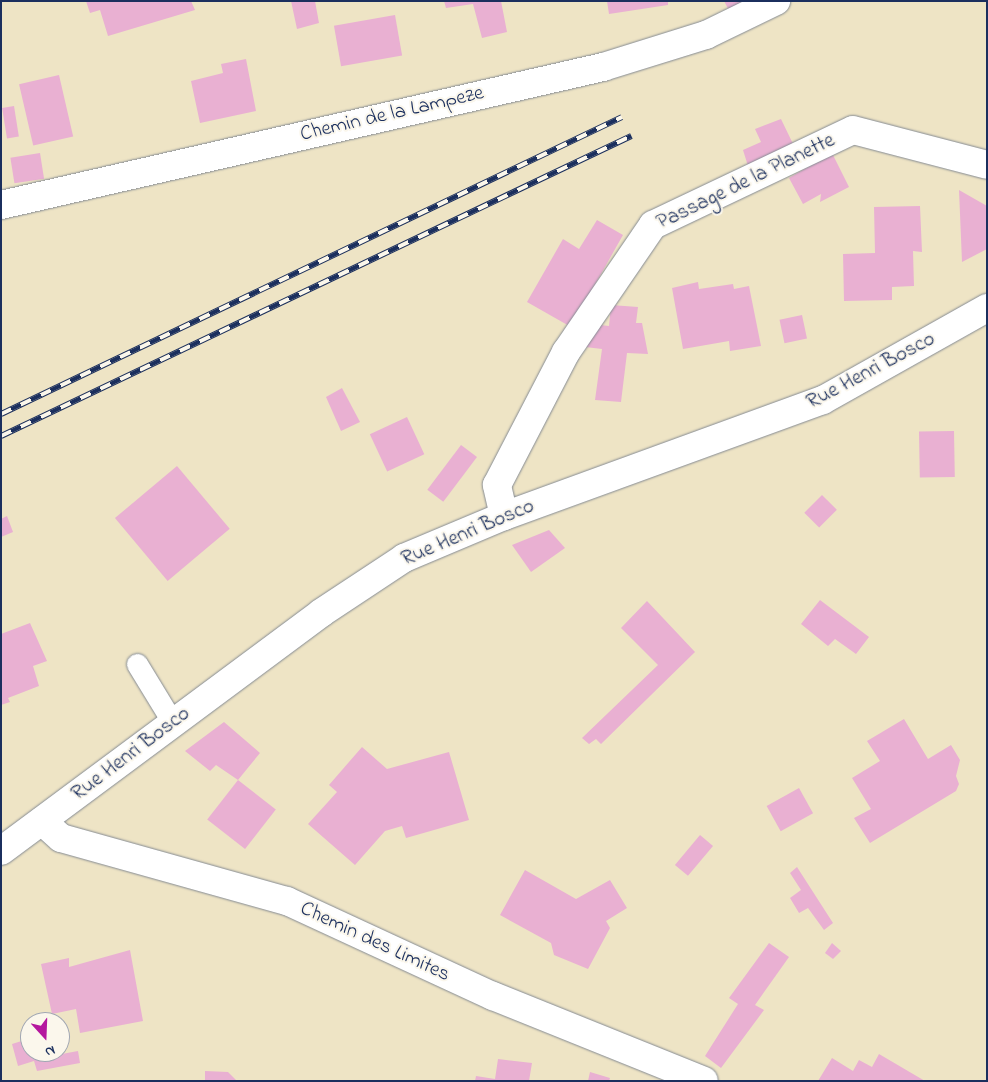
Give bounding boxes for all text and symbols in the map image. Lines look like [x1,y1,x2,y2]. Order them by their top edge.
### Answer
street label: Chemin de la Lampeze [298,81,486,147]
street label: Passage de la Planette [653,128,839,236]
street label: Rue Henri Bosco [803,327,939,415]
street label: Rue Henri Bosco [398,494,538,572]
street label: Rue Henri Bosco [67,701,195,807]
street label: Chemin des Limites [296,896,454,988]
north arrow [20,1012,70,1062]
text: N [42,1039,58,1062]

